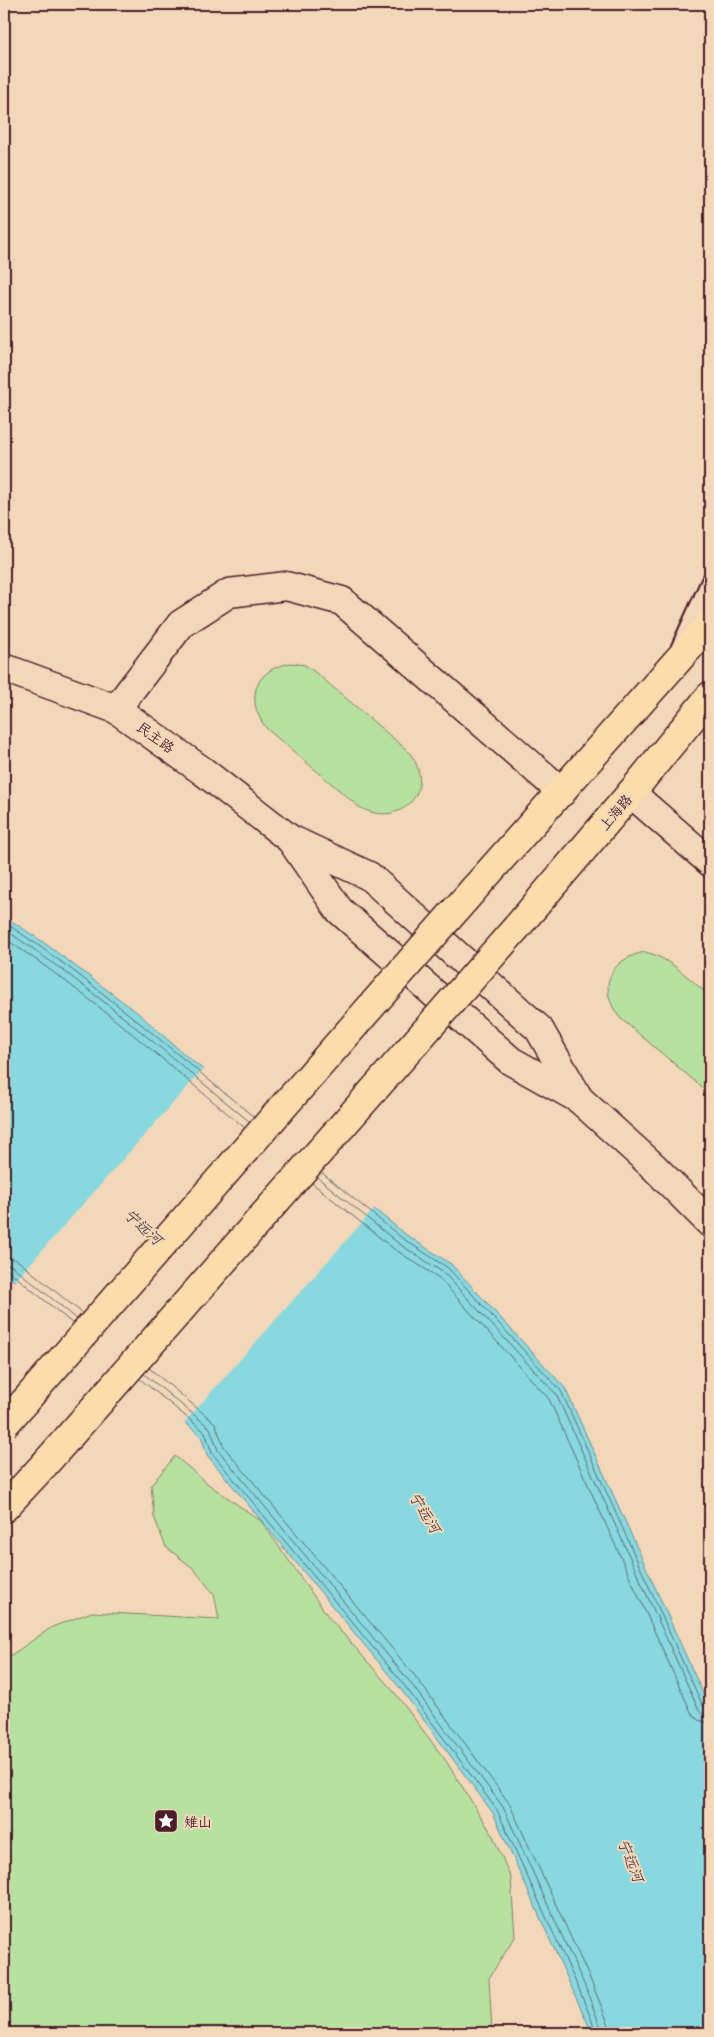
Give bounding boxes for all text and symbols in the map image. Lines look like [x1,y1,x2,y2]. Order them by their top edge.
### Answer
street label: 民主路 [133,716,179,758]
street label: 上海路 [593,789,637,835]
water label: 宁远河 [120,1202,171,1252]
water label: 宁远河 [404,1487,449,1540]
place icon: 雉山 [153,1808,179,1834]
place label: 雉山 [184,1811,212,1832]
water label: 宁远河 [613,1835,652,1888]

